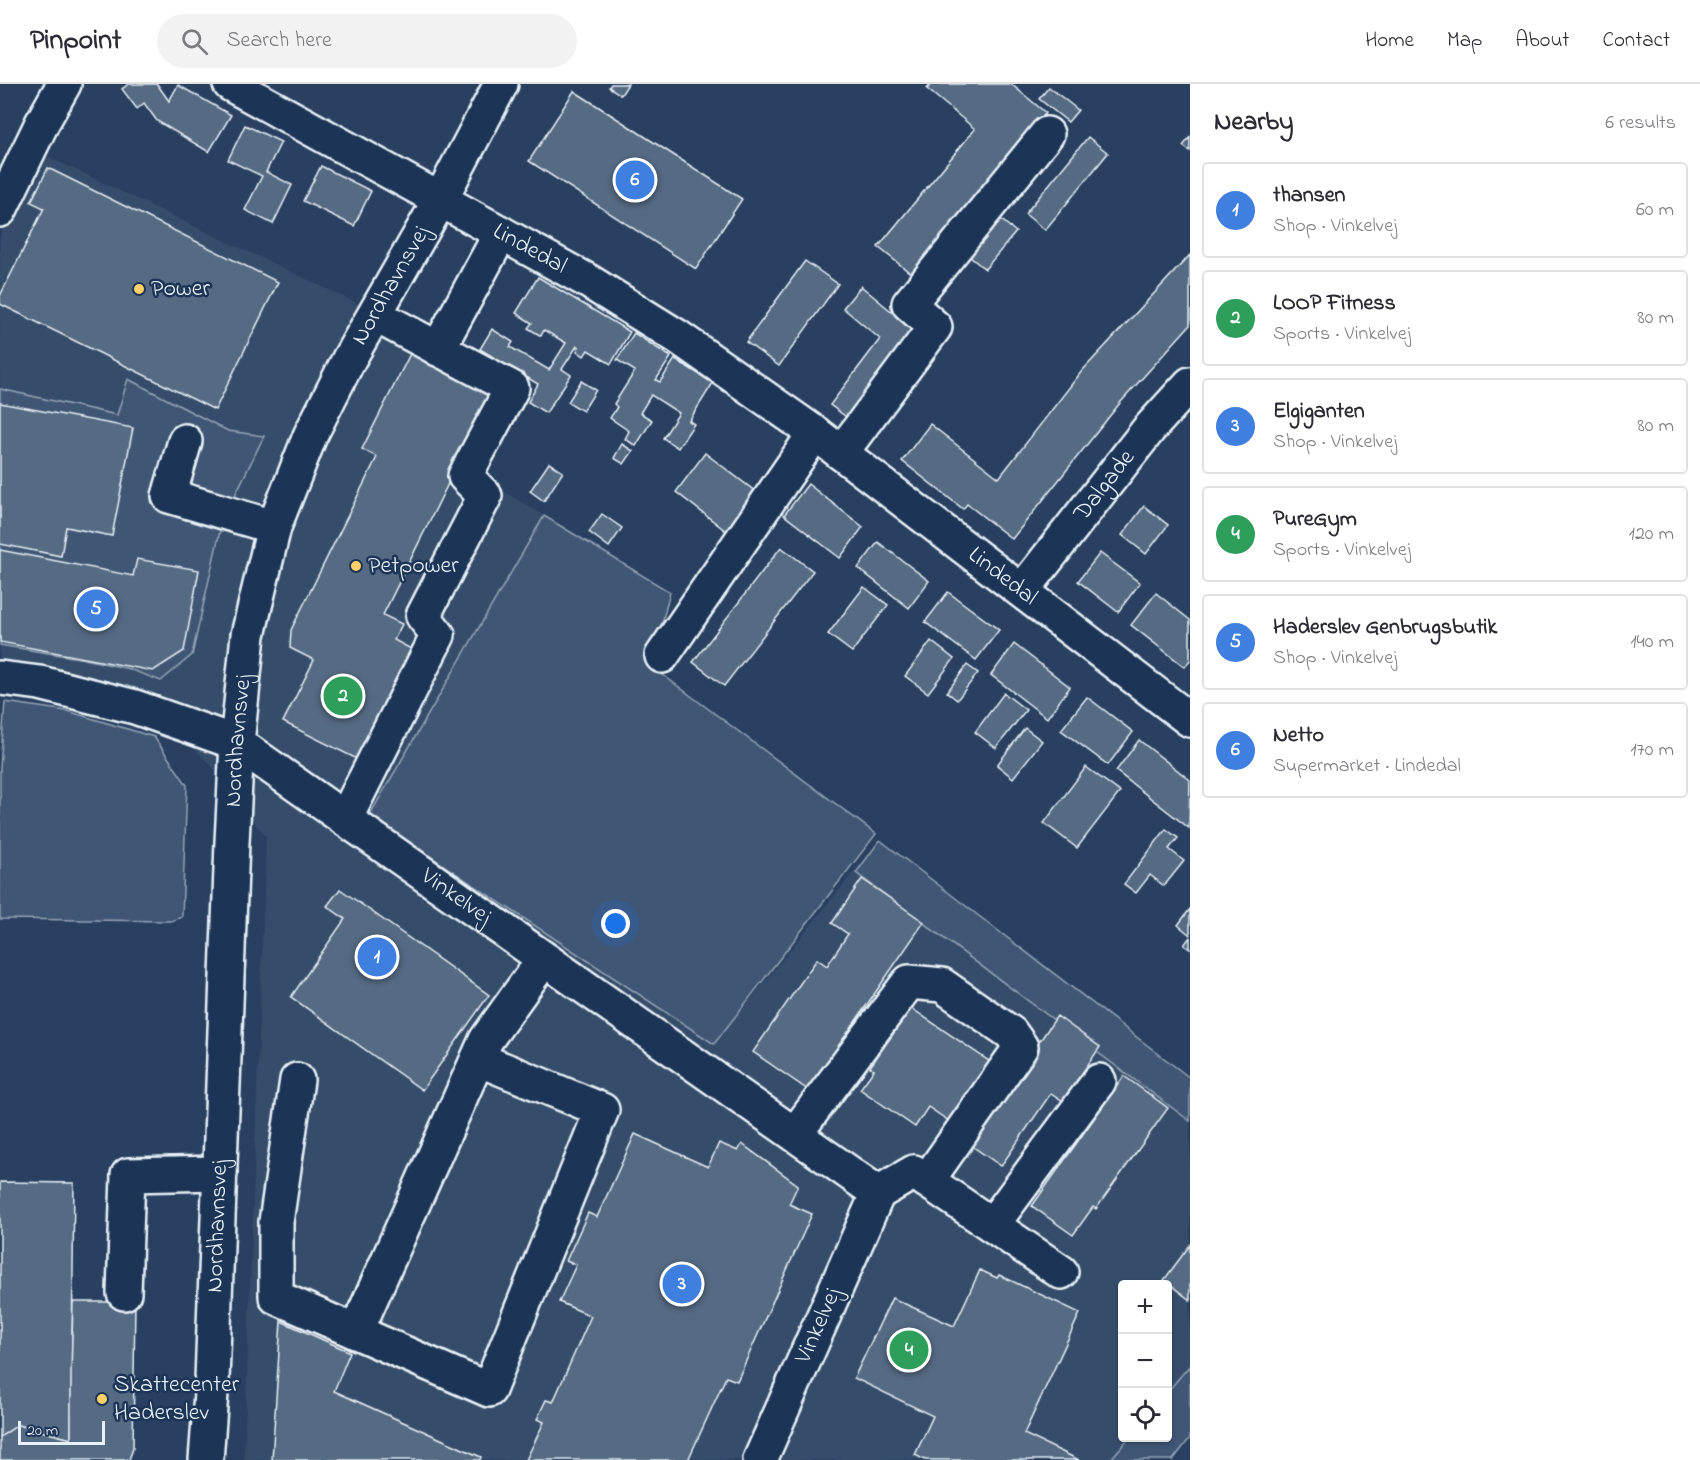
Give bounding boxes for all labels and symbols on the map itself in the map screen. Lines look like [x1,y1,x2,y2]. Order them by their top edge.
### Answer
pin: 6 [616,158,654,202]
street label: Lindedal [486,214,573,283]
street label: Nordhavnsvej [343,218,440,352]
place label: Power [151,272,210,307]
marker: Power [132,282,146,296]
street label: Dalgade [1065,442,1144,530]
street label: Lindedal [960,538,1045,615]
place label: Petpower [368,549,459,584]
marker: Petpower [349,559,363,573]
pin: 5 [76,586,116,632]
street label: Nordhavnsvej [216,672,261,808]
pin: 2 [324,674,362,718]
street label: Vinkelvej [413,859,500,935]
your location [601,909,630,938]
pin: 1 [358,934,397,980]
street label: Nordhavnsvej [198,1158,238,1293]
pin: 3 [662,1262,702,1306]
street label: Vinkelvej [786,1281,852,1370]
pin: 4 [890,1328,928,1372]
place label: Skattecenter Haderslev [114,1368,240,1431]
marker: Skattecenter Haderslev [95,1392,109,1406]
scale bar [18,1418,105,1446]

